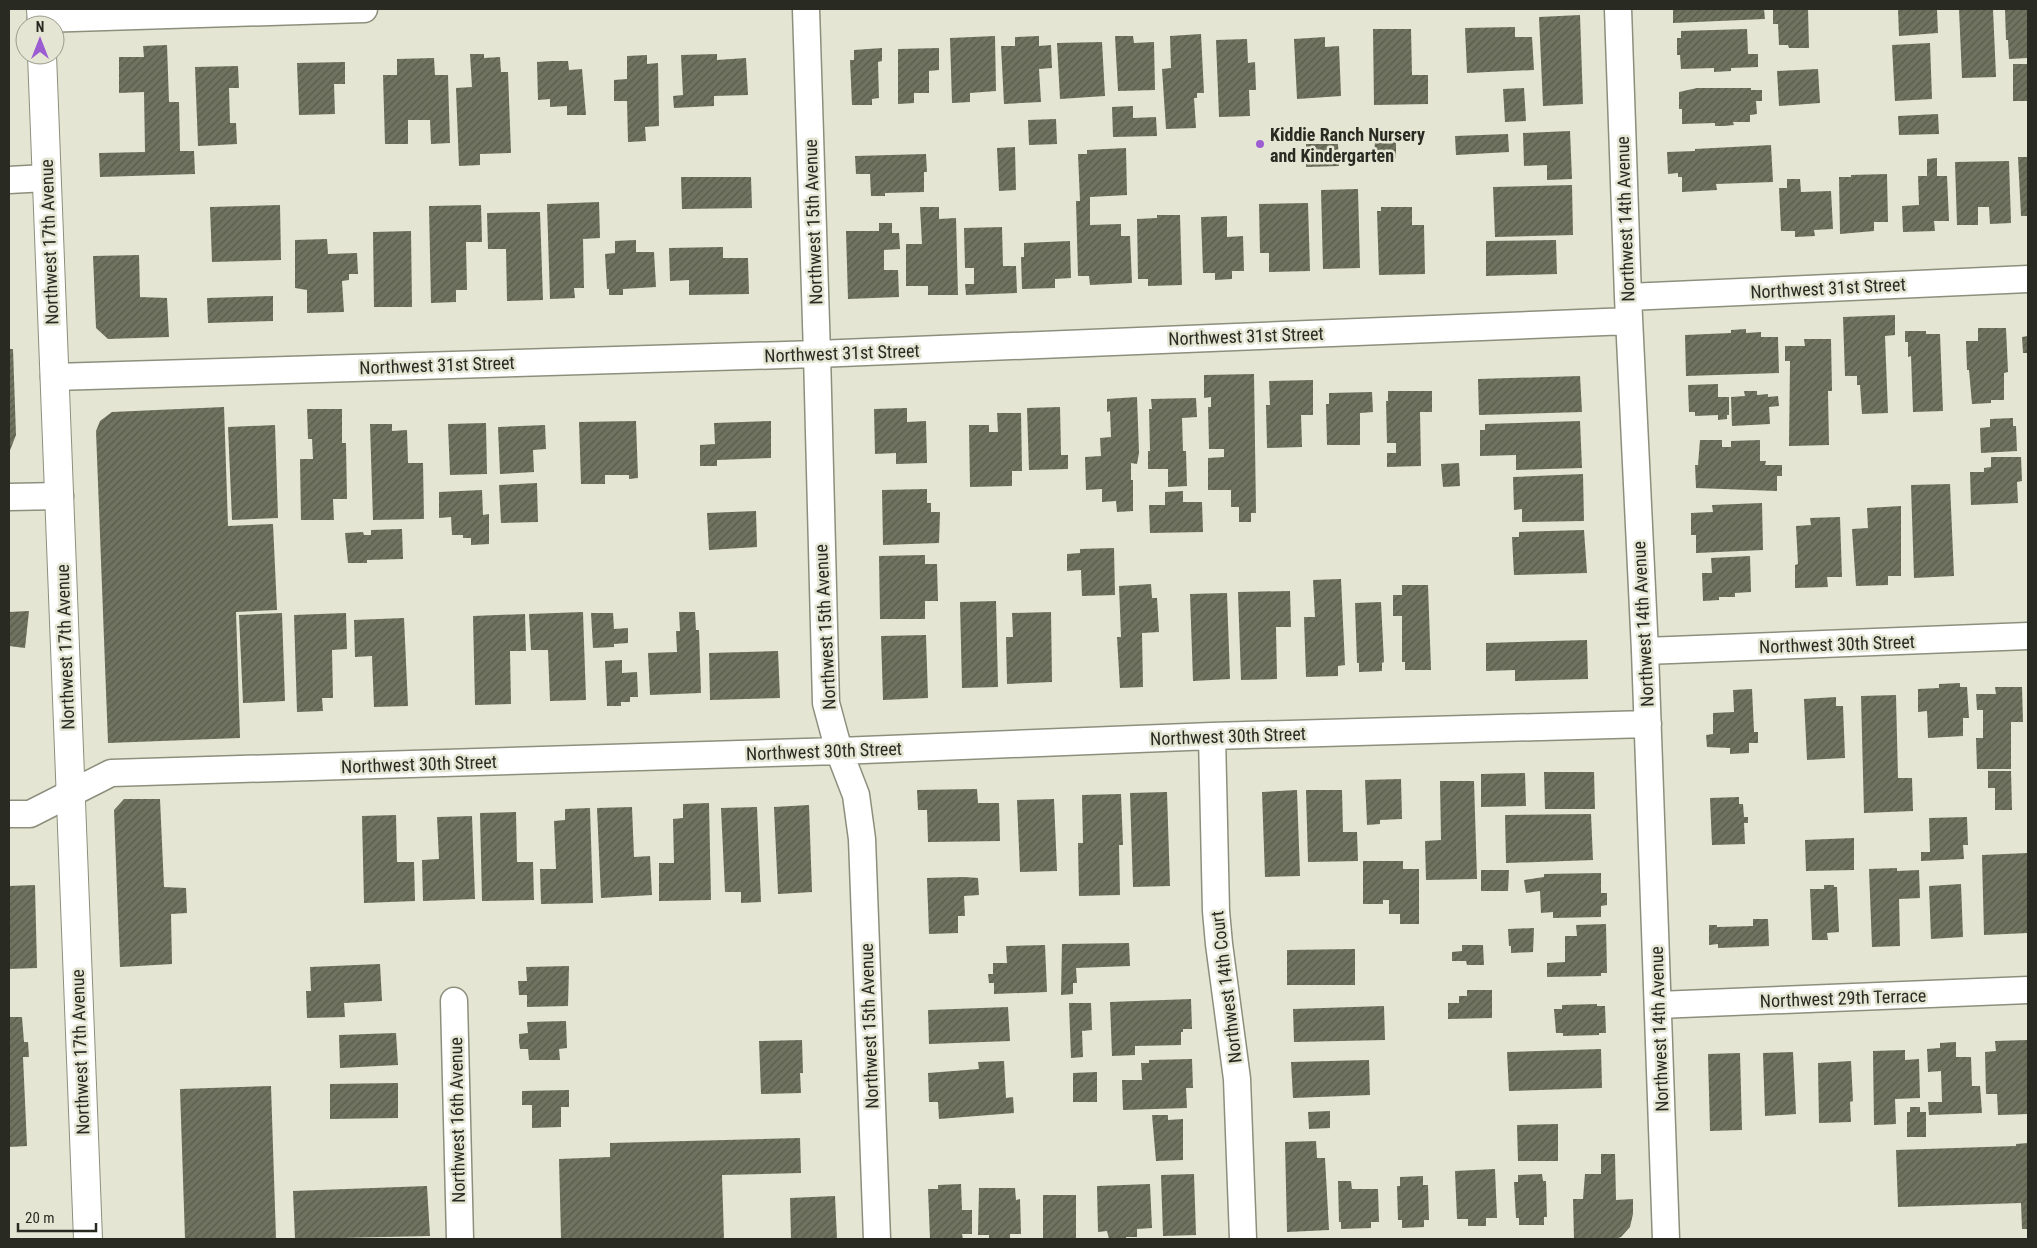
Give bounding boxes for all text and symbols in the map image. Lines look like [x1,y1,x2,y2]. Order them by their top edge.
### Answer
north arrow [15,15,65,65]
text: N [36,19,44,35]
place label: Kiddie Ranch Nursery and Kindergarten [1270,124,1425,166]
street label: Northwest 14th Avenue [1612,136,1638,302]
marker: Kiddie Ranch Nursery and Kindergarten [1254,138,1266,150]
street label: Northwest 15th Avenue [800,139,826,305]
street label: Northwest 17th Avenue [36,159,62,325]
street label: Northwest 31st Street [1750,273,1906,303]
street label: Northwest 31st Street [1168,323,1324,349]
street label: Northwest 31st Street [764,340,920,366]
street label: Northwest 31st Street [359,352,515,378]
street label: Northwest 14th Avenue [1628,541,1658,707]
street label: Northwest 15th Avenue [810,544,840,710]
street label: Northwest 17th Avenue [52,564,78,730]
street label: Northwest 30th Street [1759,631,1915,657]
street label: Northwest 30th Street [1150,723,1306,749]
street label: Northwest 30th Street [746,738,902,764]
street label: Northwest 30th Street [341,751,497,777]
street label: Northwest 14th Court [1206,910,1246,1064]
street label: Northwest 15th Avenue [856,943,882,1109]
street label: Northwest 14th Avenue [1646,946,1672,1112]
street label: Northwest 17th Avenue [67,969,93,1135]
street label: Northwest 29th Terrace [1759,985,1927,1011]
street label: Northwest 16th Avenue [445,1037,469,1203]
scale bar [18,1200,95,1232]
text: 20 m [25,1209,55,1227]

